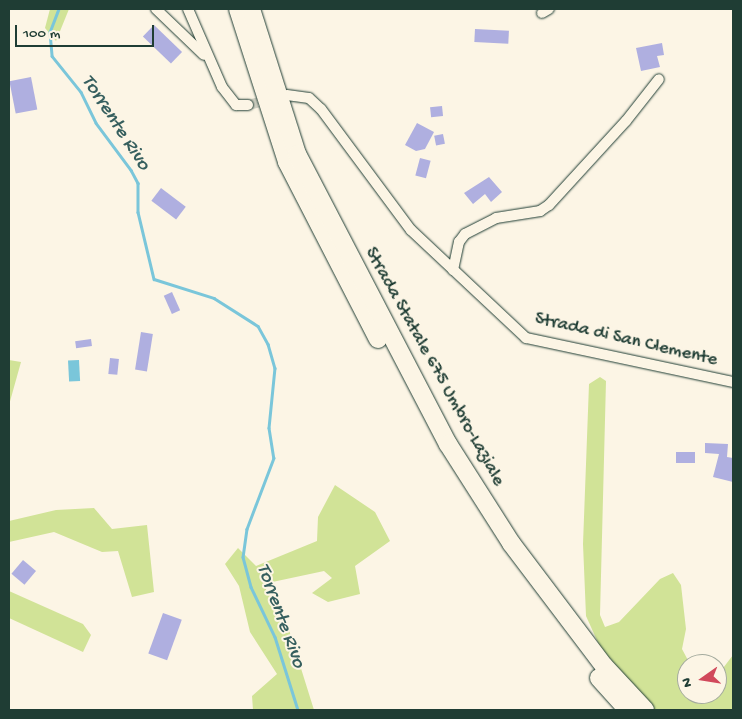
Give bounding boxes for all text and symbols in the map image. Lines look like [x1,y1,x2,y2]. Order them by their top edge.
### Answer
scale bar [18,15,156,47]
text: 100 m [23,25,60,43]
water label: Torrente Rivo [75,71,155,175]
street label: Strada Statale 675 Umbro-Laziale [359,244,509,490]
street label: Strada di San Clemente [532,308,720,372]
water label: Torrente Rivo [250,561,310,671]
north arrow [677,654,727,704]
text: N [679,676,697,689]

